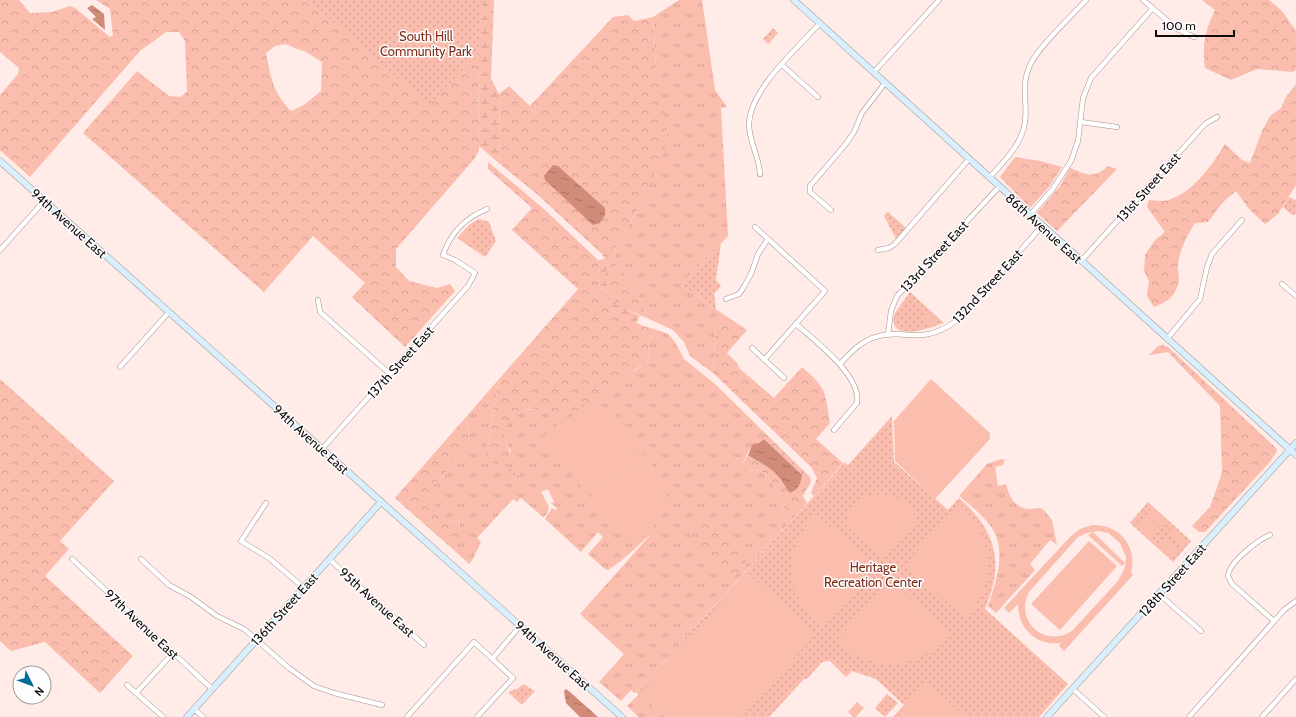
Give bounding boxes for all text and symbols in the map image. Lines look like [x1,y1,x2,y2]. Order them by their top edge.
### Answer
scale bar [1156,12,1234,38]
text: 100 m [1162,18,1196,33]
park label: South Hill Community Park [380,28,472,59]
street label: 131st Street East [1113,149,1184,225]
street label: 94th Avenue East [28,185,111,262]
street label: 86th Avenue East [1003,190,1086,267]
street label: 133rd Street East [897,216,972,295]
street label: 132nd Street East [949,245,1026,326]
street label: 137th Street East [363,322,437,401]
street label: 94th Avenue East [270,401,353,478]
street label: 128th Street East [1135,540,1209,620]
park label: Heritage Recreation Center [824,559,923,590]
street label: 95th Avenue East [336,564,419,641]
street label: 136th Street East [247,569,321,649]
street label: 97th Avenue East [102,586,183,663]
street label: 94th Avenue East [512,617,595,694]
north arrow [12,665,52,705]
text: N [32,684,47,699]

